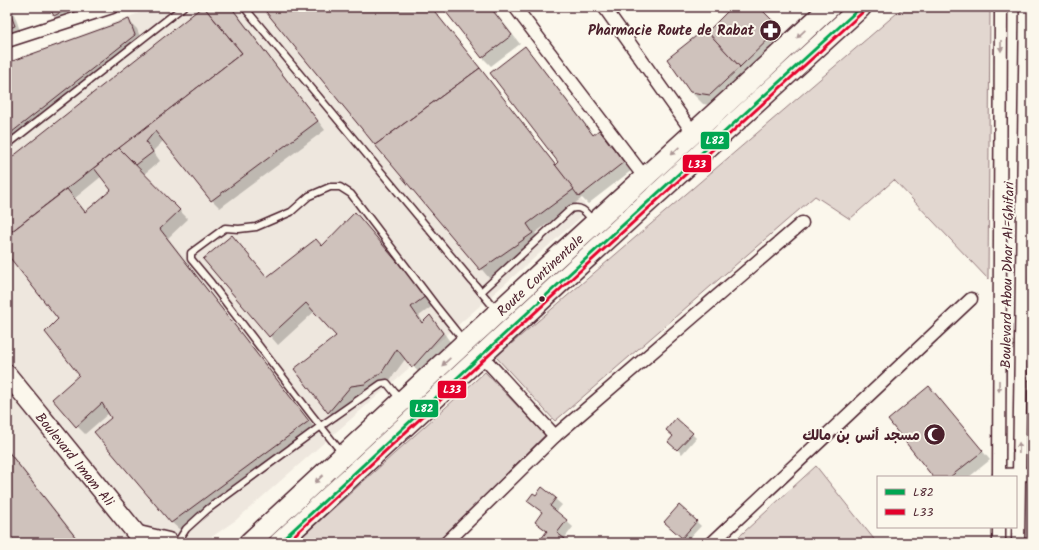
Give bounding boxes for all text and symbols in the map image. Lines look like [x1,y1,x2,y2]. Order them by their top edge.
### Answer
pharmacy icon: Pharmacie Route de Rabat [757,17,783,43]
place label: Pharmacie Route de Rabat [588,20,755,42]
one-way arrow [796,29,806,39]
one-way arrow [998,40,1004,53]
line badge: L82 [700,131,730,150]
text: L82 [706,132,724,150]
one-way arrow [670,146,680,156]
line badge: L33 [682,154,712,173]
text: L33 [688,156,706,174]
street label: Boulevard Abou Dhar Al-Ghifari [995,181,1021,369]
street label: Route Continentale [492,229,590,322]
unlabelled marker [537,294,547,304]
one-way arrow [441,357,450,366]
line badge: L33 [437,380,467,399]
one-way arrow [996,380,1002,393]
text: L33 [443,381,461,399]
line badge: L82 [409,399,439,418]
text: L82 [415,400,433,418]
street label: Boulevard Imam Ali [29,408,120,512]
mosque icon: مسجد أنس بن مالك [922,422,948,448]
place label: مسجد أنس بن مالك [802,425,920,447]
one-way arrow [1016,441,1022,454]
one-way arrow [314,474,324,483]
legend [877,476,1017,528]
text: L82 [913,483,934,502]
text: L33 [913,503,933,522]

